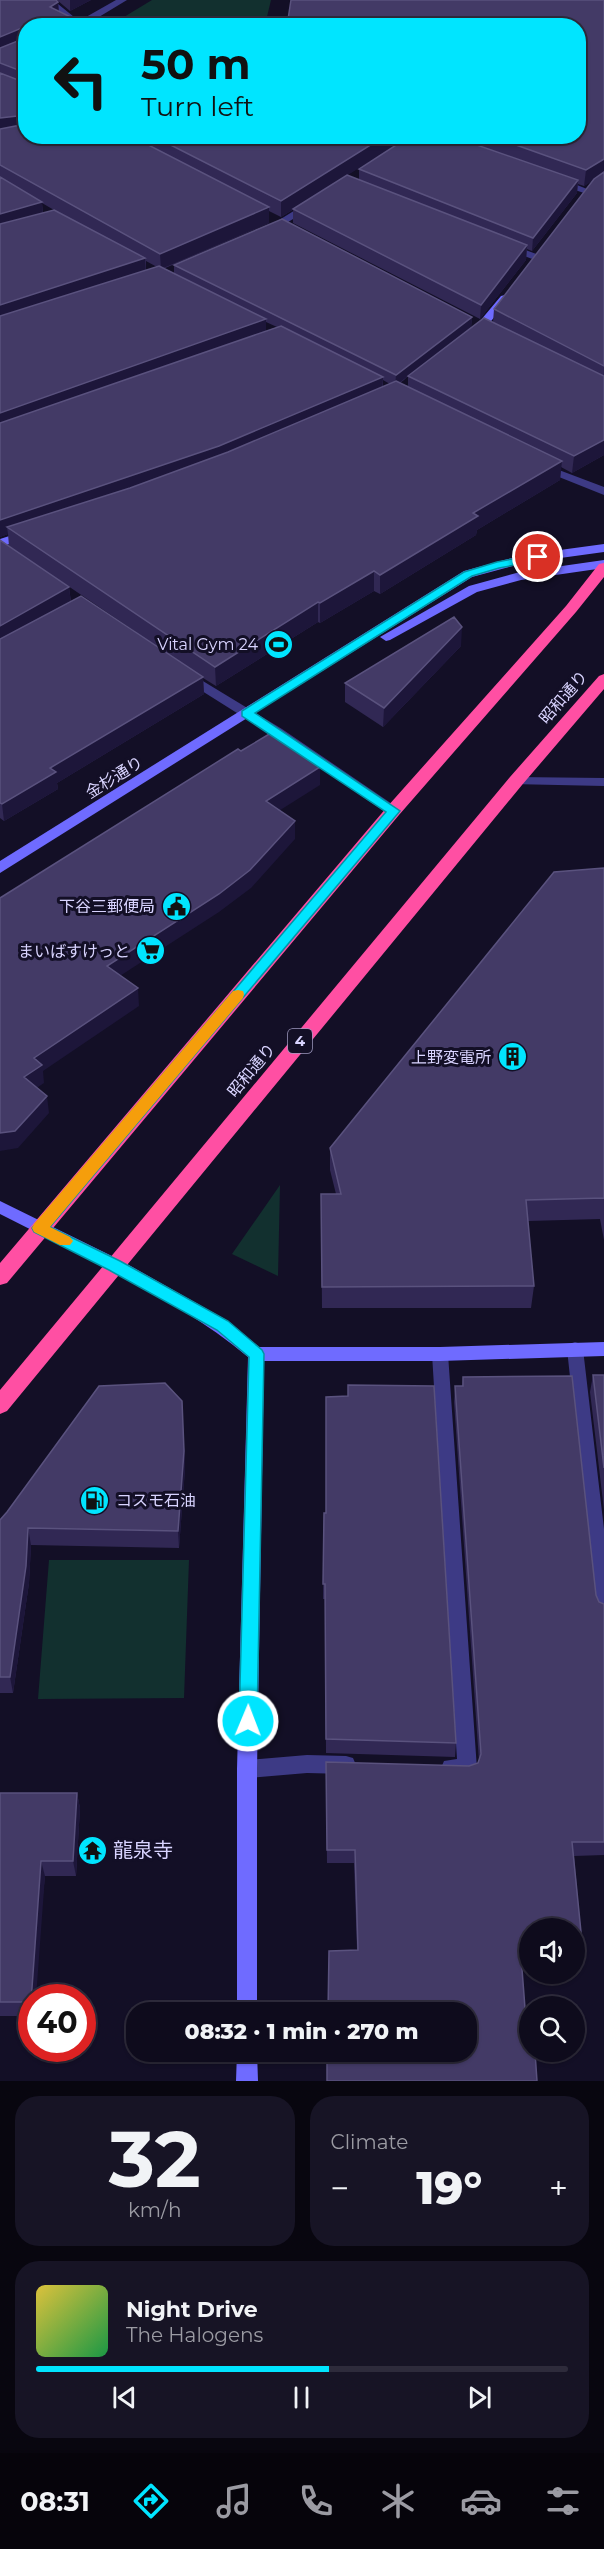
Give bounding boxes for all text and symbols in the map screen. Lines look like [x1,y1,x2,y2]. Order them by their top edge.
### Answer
text: 50 m [141,38,250,90]
icon: left [42,42,120,120]
text: Turn left [141,90,254,123]
pin [512,531,563,582]
icon: arrive [521,540,554,573]
sports icon: Vital Gym 24 [263,628,295,660]
place label: Vital Gym 24 [157,635,258,654]
street label: 昭和通り [535,667,592,728]
street label: 金杉通り [82,752,146,802]
public building icon: 下谷三郵便局 [160,890,192,922]
place label: 下谷三郵便局 [59,897,155,916]
supermarket icon: まいばすけっと [135,935,167,967]
place label: まいばすけっと [18,942,130,961]
road number: 4 [288,1029,312,1053]
street label: 昭和通り [224,1040,279,1101]
building icon: 上野変電所 [496,1041,528,1073]
place label: 上野変電所 [411,1048,491,1067]
fuel station icon: コスモ石油 [79,1484,111,1516]
place label: コスモ石油 [116,1491,196,1510]
position arrow [216,1689,280,1753]
temple icon: 龍泉寺 [76,1834,108,1866]
place label: 龍泉寺 [113,1838,173,1862]
map controls [519,1918,585,2062]
button: sound [519,1918,585,1984]
speed limit sign: 40 [18,1984,96,2062]
button: search [519,1996,585,2062]
text: 08:32 · 1 min · 270 m [185,2018,418,2045]
text: 32 [109,2111,201,2207]
text: Climate [331,2130,408,2154]
text: 19° [416,2160,482,2215]
text: − [331,2168,349,2208]
text: + [549,2168,568,2208]
text: km/h [128,2198,181,2222]
text: Night Drive [126,2296,258,2323]
text: The Halogens [126,2323,263,2347]
icon: previous [108,2381,141,2414]
icon: pause [285,2381,318,2414]
icon: next [463,2381,496,2414]
icon: directions [130,2480,172,2522]
icon: music [213,2480,255,2522]
icon: phone [295,2480,337,2522]
icon: climate [377,2480,419,2522]
icon: car [460,2480,502,2522]
icon: filters [542,2480,584,2522]
text: 08:31 [20,2485,90,2518]

